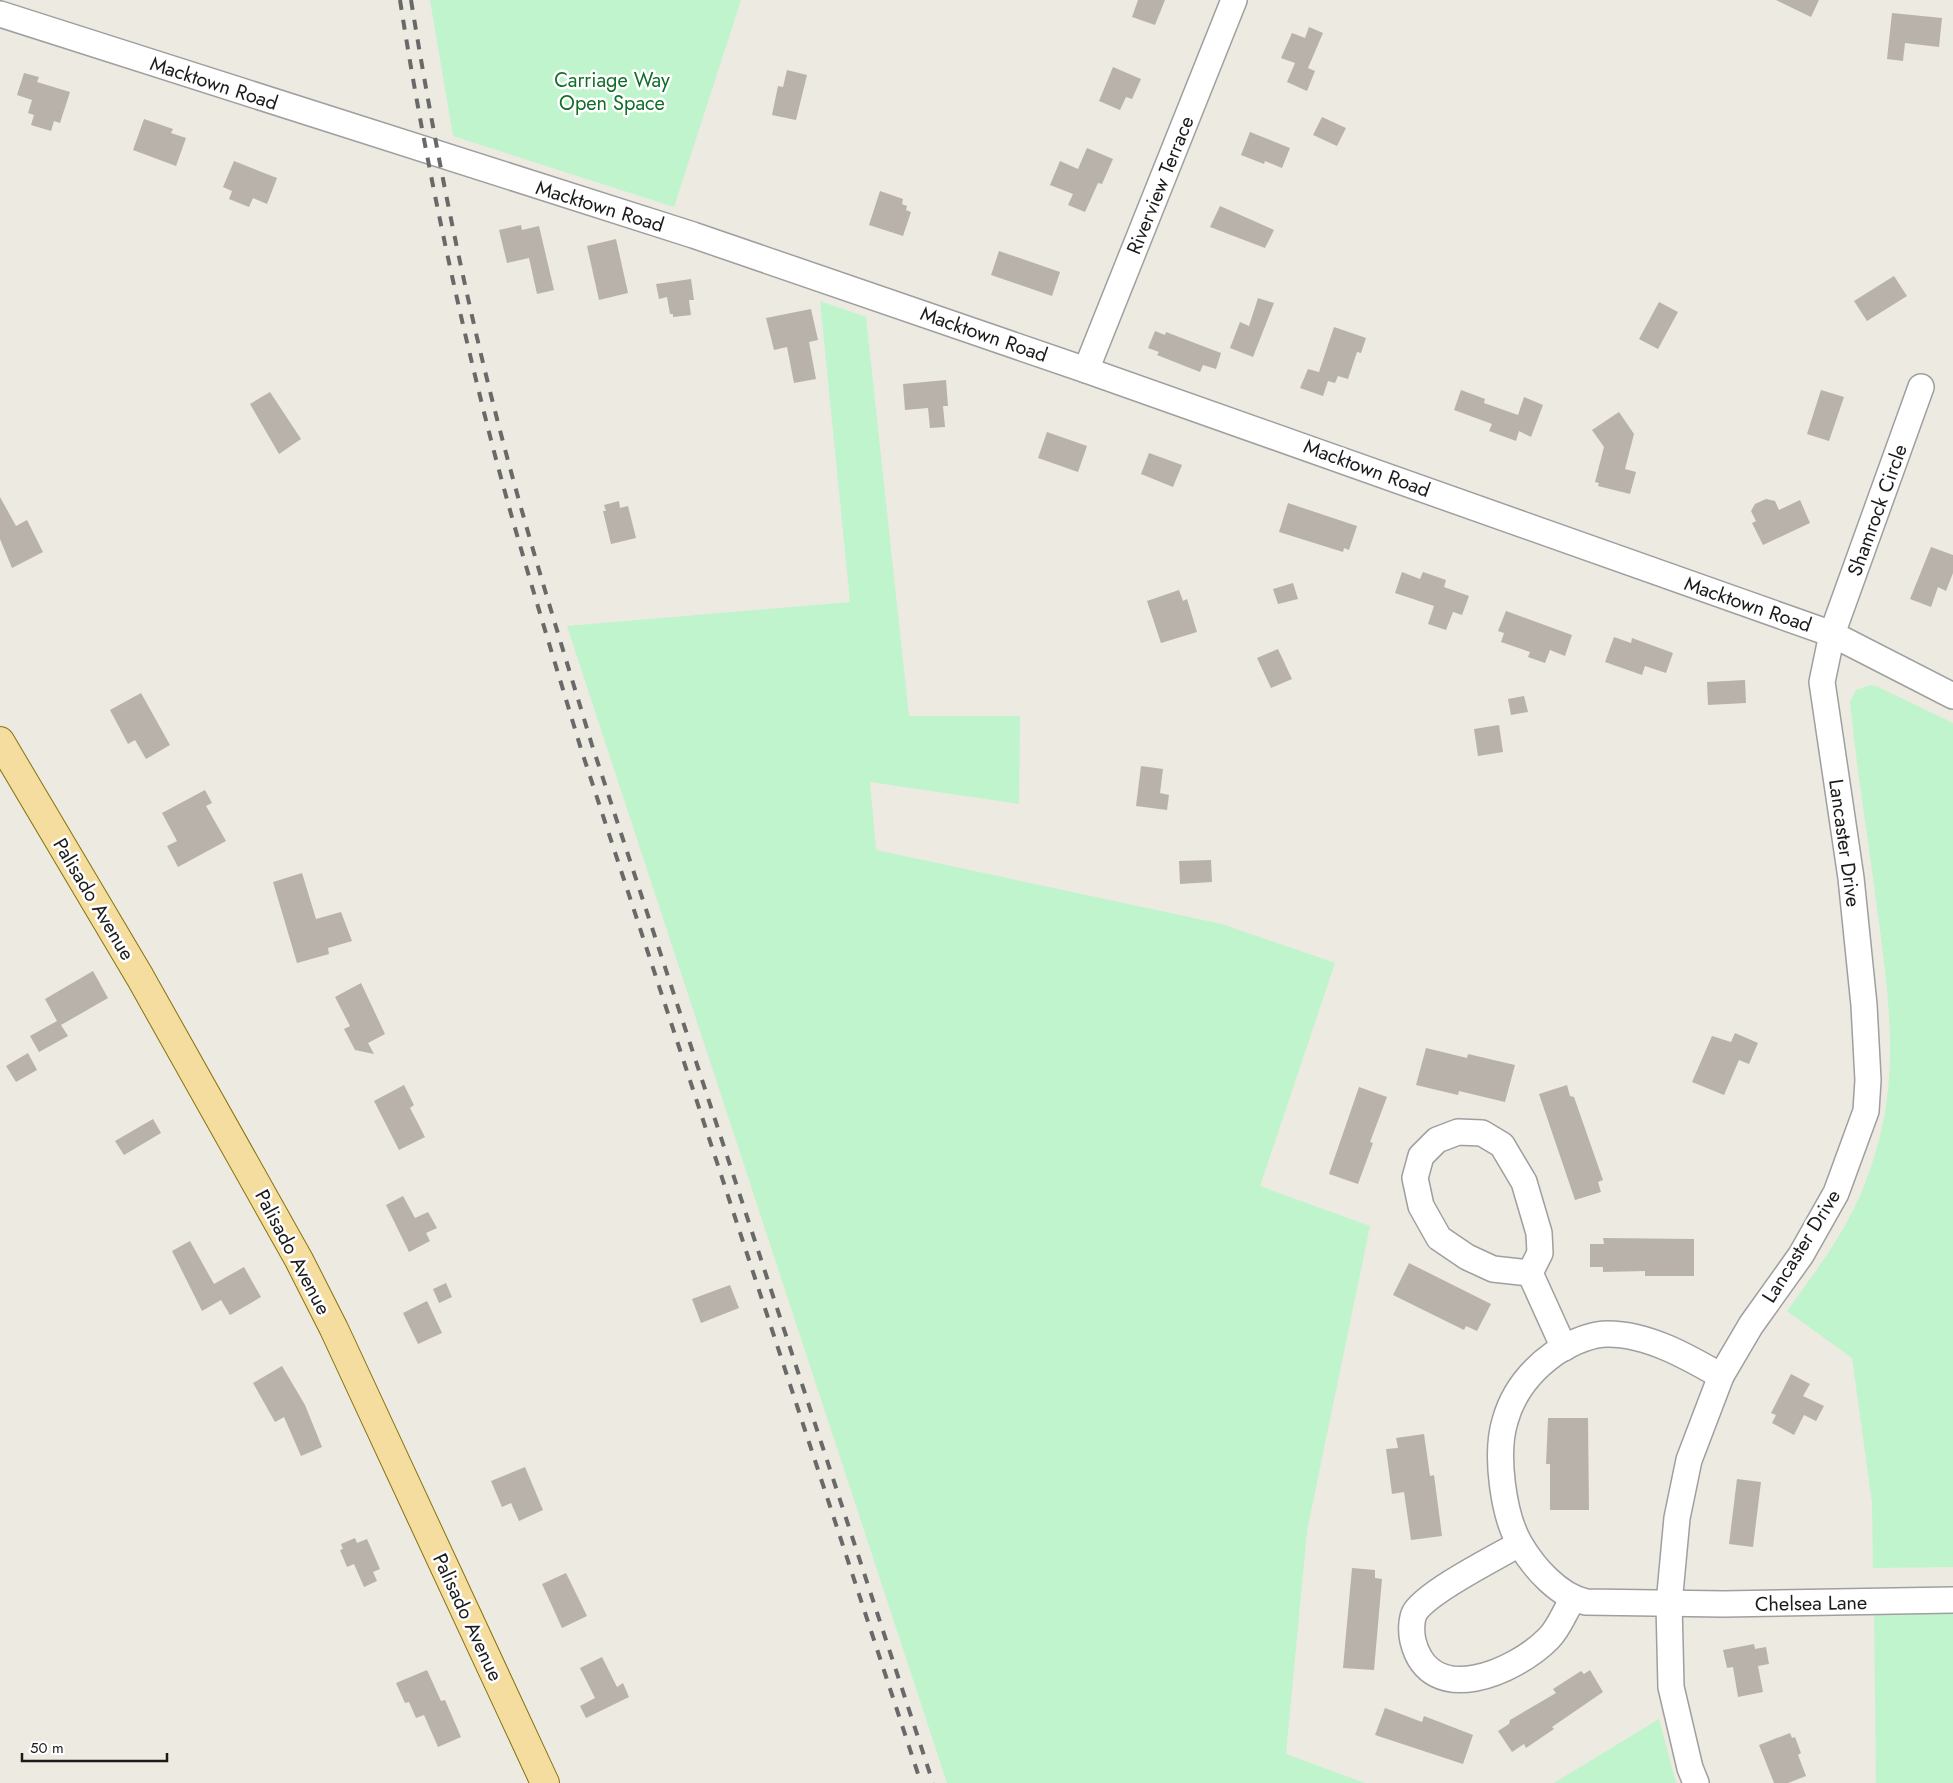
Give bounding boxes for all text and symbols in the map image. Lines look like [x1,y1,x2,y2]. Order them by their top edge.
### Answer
street label: Macktown Road [146,49,281,118]
park label: Carriage Way Open Space [554,66,670,118]
street label: Riverview Terrace [1119,112,1201,259]
street label: Macktown Road [532,173,668,240]
street label: Macktown Road [916,299,1051,370]
street label: Macktown Road [1299,432,1434,505]
street label: Shamrock Circle [1840,440,1915,580]
street label: Macktown Road [1680,569,1815,640]
street label: Lancaster Drive [1821,777,1868,909]
street label: Palisado Avenue [46,833,142,966]
street label: Palisado Avenue [247,1184,338,1320]
street label: Lancaster Drive [1755,1184,1848,1309]
street label: Palisado Avenue [425,1549,510,1686]
street label: Chelsea Lane [1755,1588,1868,1619]
scale bar [22,1730,168,1762]
text: 50 m [30,1737,64,1759]

